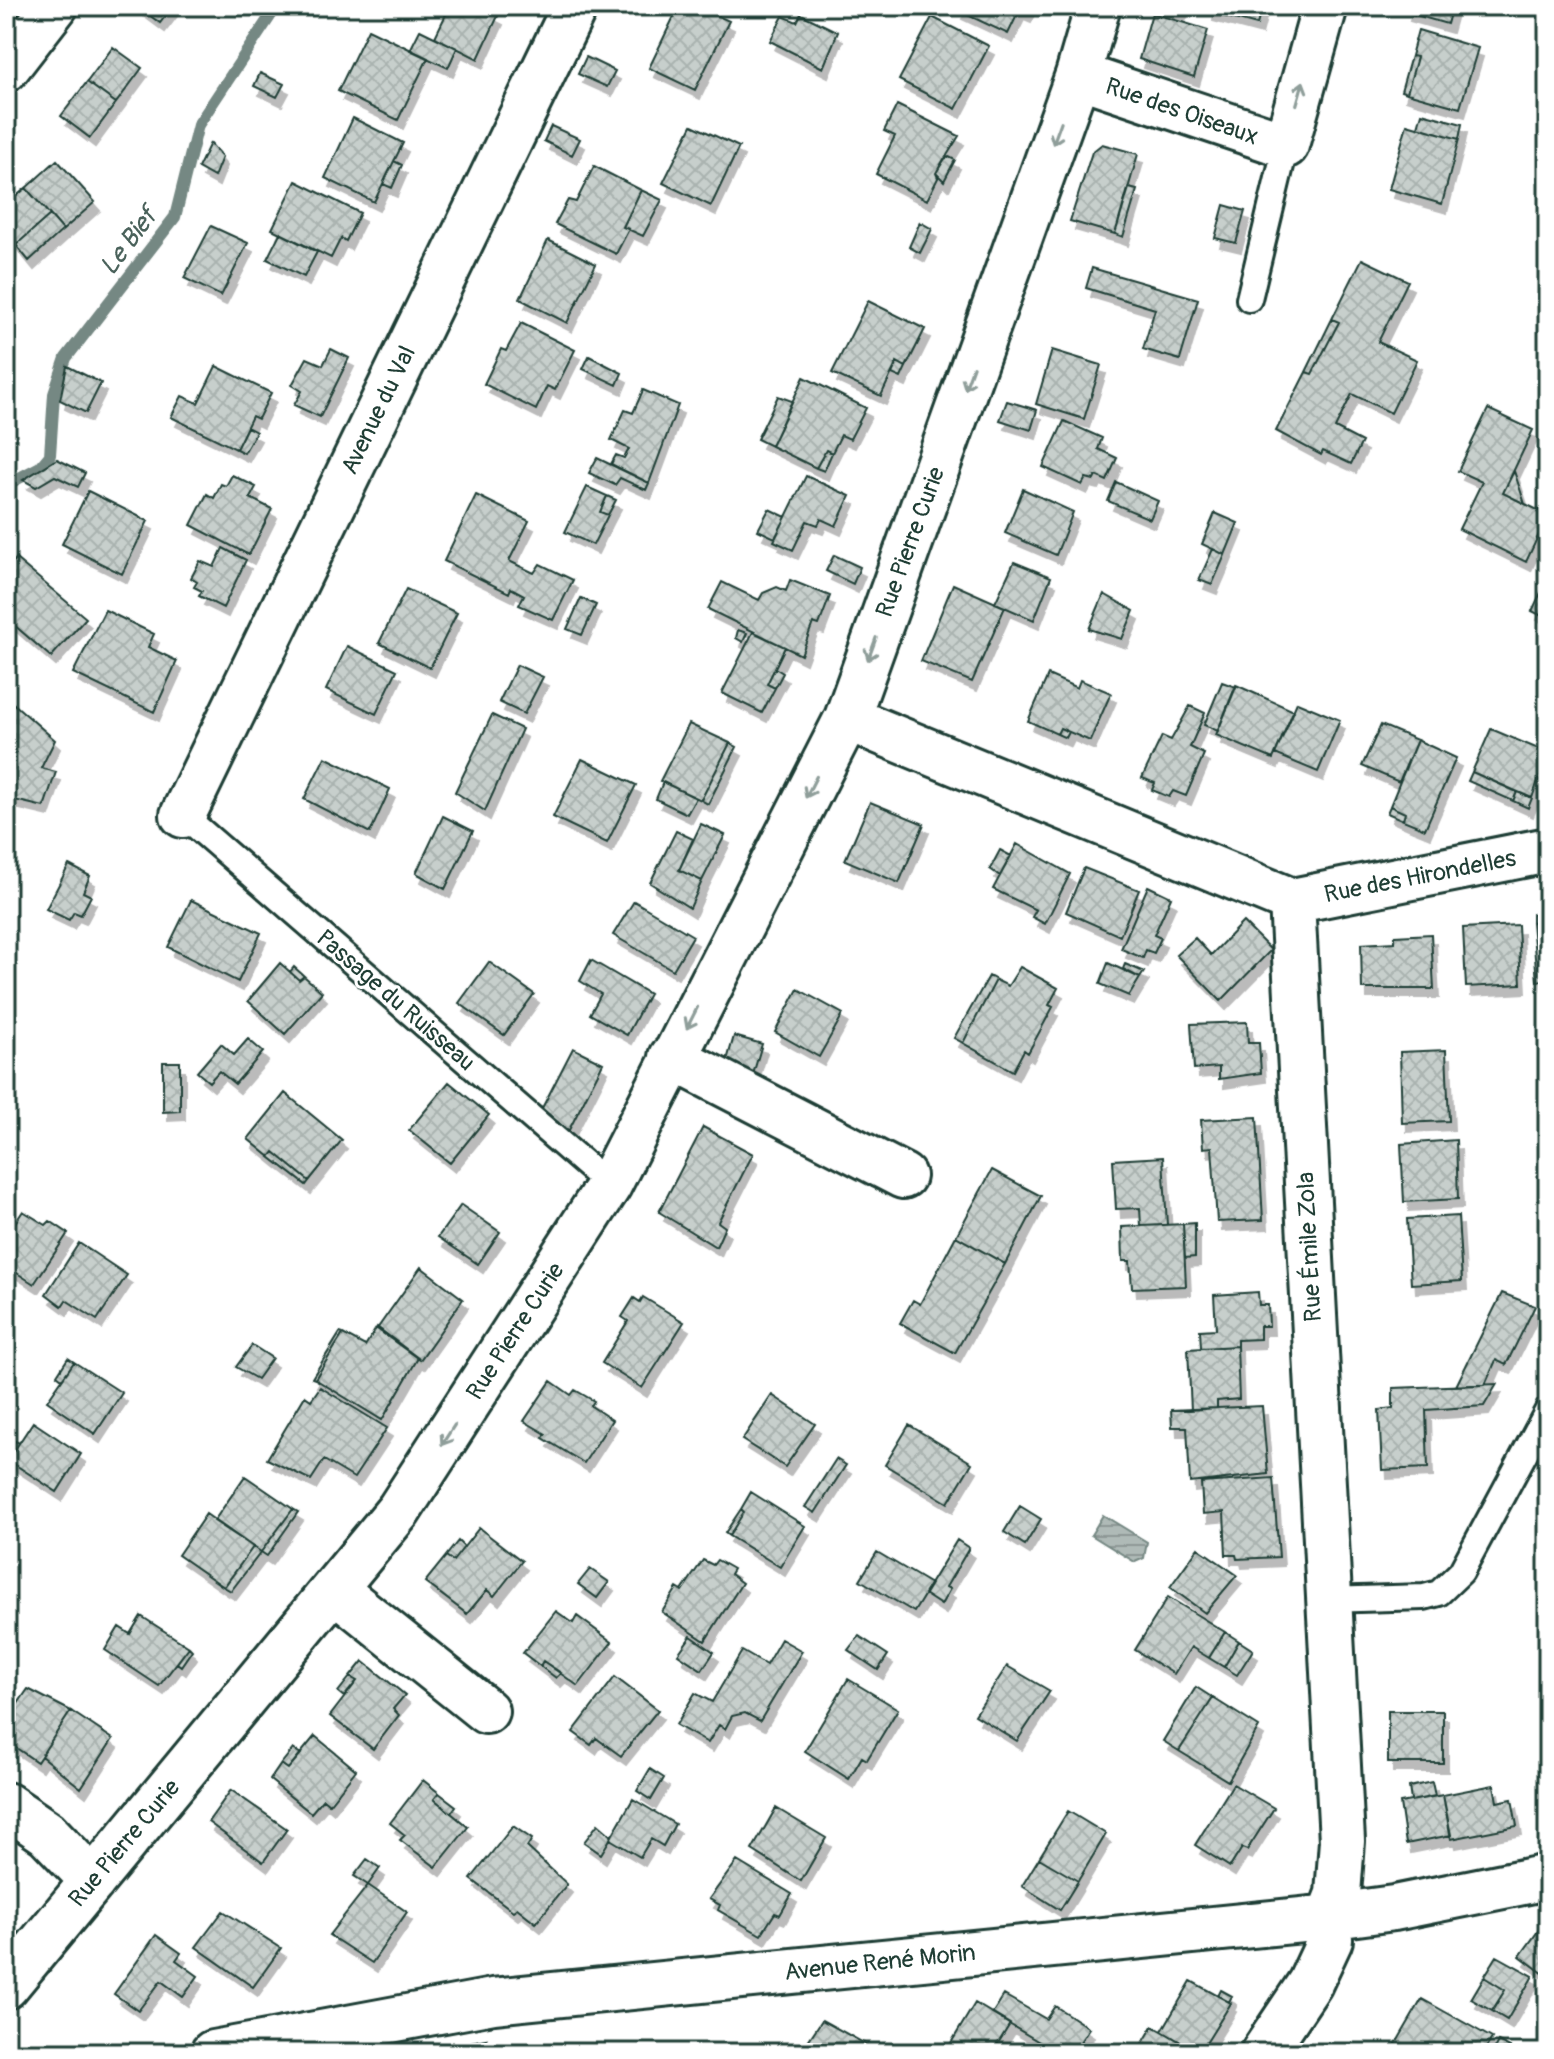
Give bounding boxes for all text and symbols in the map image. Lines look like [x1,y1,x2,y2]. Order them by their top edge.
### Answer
street label: Rue des Oiseaux [1102,72,1262,151]
one-way arrow [1294,80,1309,106]
one-way arrow [1049,121,1063,145]
water label: Le Bief [93,198,167,282]
street label: Avenue du Val [335,341,422,479]
one-way arrow [961,365,975,390]
street label: Rue Pierre Curie [870,463,951,621]
one-way arrow [863,636,878,661]
one-way arrow [803,774,819,798]
street label: Rue des Hirondelles [1322,844,1519,909]
street label: Passage du Ruisseau [310,924,481,1077]
one-way arrow [684,1006,700,1030]
street label: Rue Émile Zola [1291,1171,1328,1323]
street label: Rue Pierre Curie [460,1257,571,1405]
one-way arrow [439,1423,455,1446]
street label: Rue Pierre Curie [63,1774,186,1913]
street label: Avenue René Morin [783,1938,977,1987]

